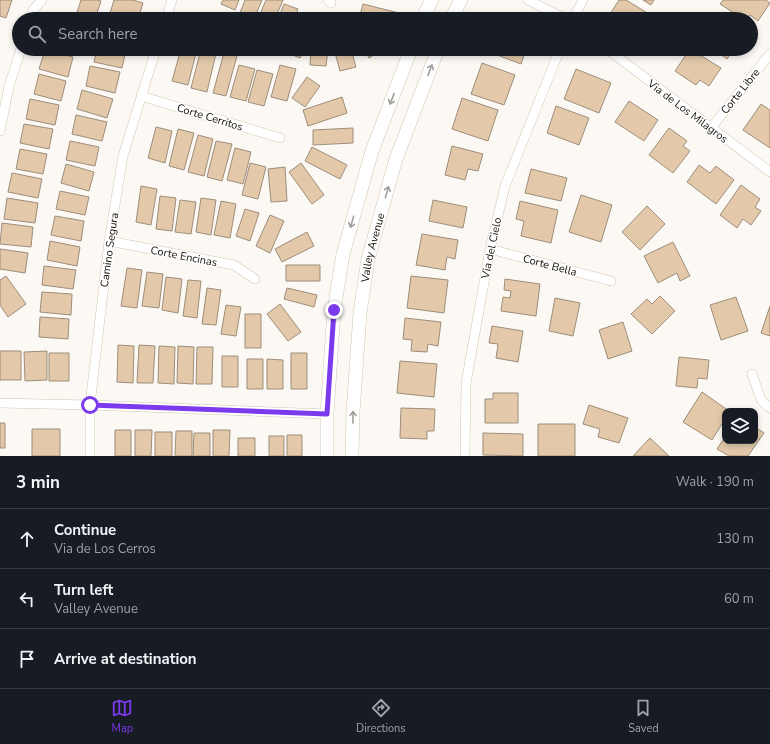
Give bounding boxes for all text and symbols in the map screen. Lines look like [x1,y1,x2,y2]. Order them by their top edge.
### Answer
search box [12,12,758,56]
icon: search [26,23,48,45]
text: Search here [58,24,138,44]
one-way arrow [427,65,435,77]
street label: Corte Libre [717,65,763,117]
street label: Via de Los Milagros [644,76,731,147]
one-way arrow [387,92,395,104]
street label: Corte Cerritos [175,100,245,135]
one-way arrow [384,186,391,199]
street label: Valley Avenue [358,211,389,284]
street label: Camino Segura [97,212,122,288]
one-way arrow [348,215,355,228]
street label: Via del Cielo [477,216,505,281]
street label: Corte Encinas [149,243,218,270]
street label: Corte Bella [521,251,579,280]
route end [325,301,343,319]
route start [81,396,99,414]
map controls [722,408,758,444]
button: layers [722,408,758,444]
one-way arrow [349,411,357,424]
text: 3 min [16,471,60,494]
text: Walk · 190 m [676,473,754,491]
text: Continue [54,520,116,540]
icon: ahead [16,528,38,550]
text: 130 m [716,530,754,548]
text: Via de Los Cerros [54,540,156,558]
text: Turn left [54,580,113,600]
icon: left [16,588,38,610]
text: 60 m [724,590,754,608]
text: Valley Avenue [54,600,138,618]
icon: arrive [16,648,38,670]
text: Arrive at destination [54,649,197,669]
tab: Map [111,697,133,736]
tab: Directions [356,697,406,736]
tab: Saved [628,697,659,736]

